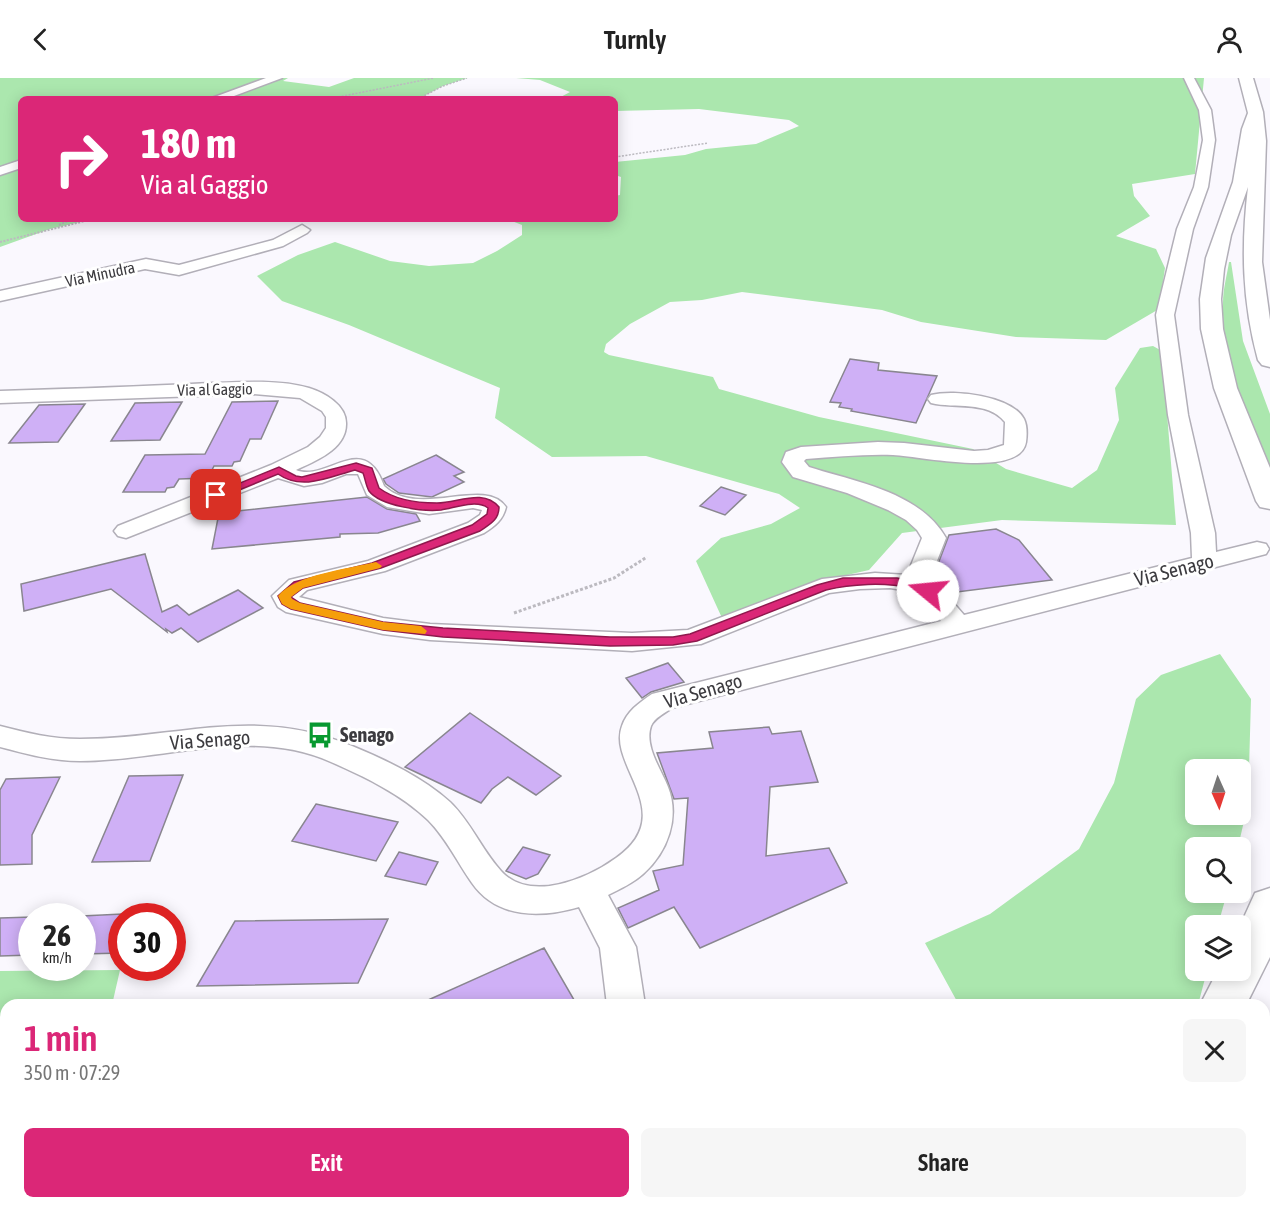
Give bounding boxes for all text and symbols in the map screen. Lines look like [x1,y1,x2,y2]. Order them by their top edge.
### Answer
icon: back [24,23,57,56]
icon: person [1213,23,1246,56]
text: Turnly [604,24,666,55]
text: 180 m [141,119,236,167]
icon: right [42,120,120,198]
text: Via al Gaggio [141,169,269,200]
street label: Via Minudra [64,258,136,290]
street label: Via al Gaggio [177,379,253,400]
pin [190,469,241,520]
icon: arrive [199,478,232,511]
street label: Via Senago [1132,549,1216,590]
position arrow [896,559,960,623]
street label: Via Senago [661,668,745,713]
bus stop icon: Senago [305,720,335,750]
place label: Senago [340,723,394,746]
street label: Via Senago [169,725,251,754]
north arrow [1185,759,1251,825]
map controls [1185,759,1251,981]
button: search [1185,837,1251,903]
speed limit sign: 30 [108,903,186,981]
button: layers [1185,915,1251,981]
text: 26 [43,918,71,952]
text: km/h [42,949,72,966]
text: 1 min [24,1017,98,1059]
button: close [1183,1019,1246,1082]
text: 350 m · 07:29 [24,1061,120,1084]
button: Exit [24,1128,629,1197]
button: Share [641,1128,1246,1197]

